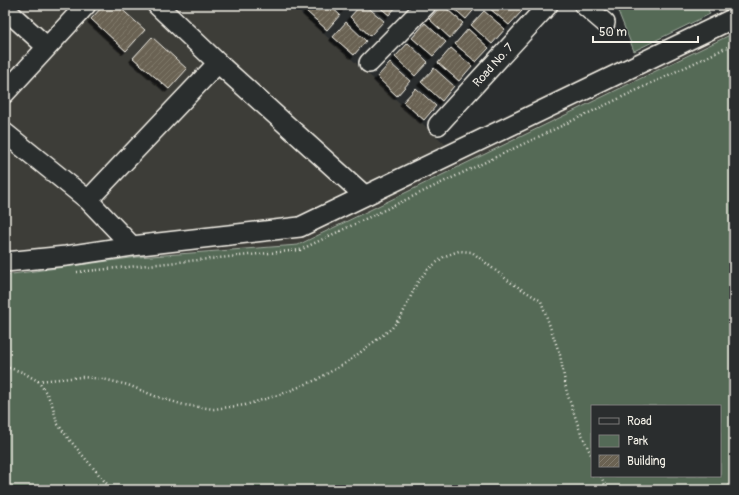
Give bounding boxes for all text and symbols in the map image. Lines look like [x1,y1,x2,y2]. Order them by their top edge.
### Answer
scale bar [593,18,698,44]
text: 50 m [599,25,627,40]
street label: Road No. 7 [470,40,517,90]
legend [591,405,721,477]
text: Road [627,414,652,429]
text: Park [627,434,648,449]
text: Building [627,454,666,469]

